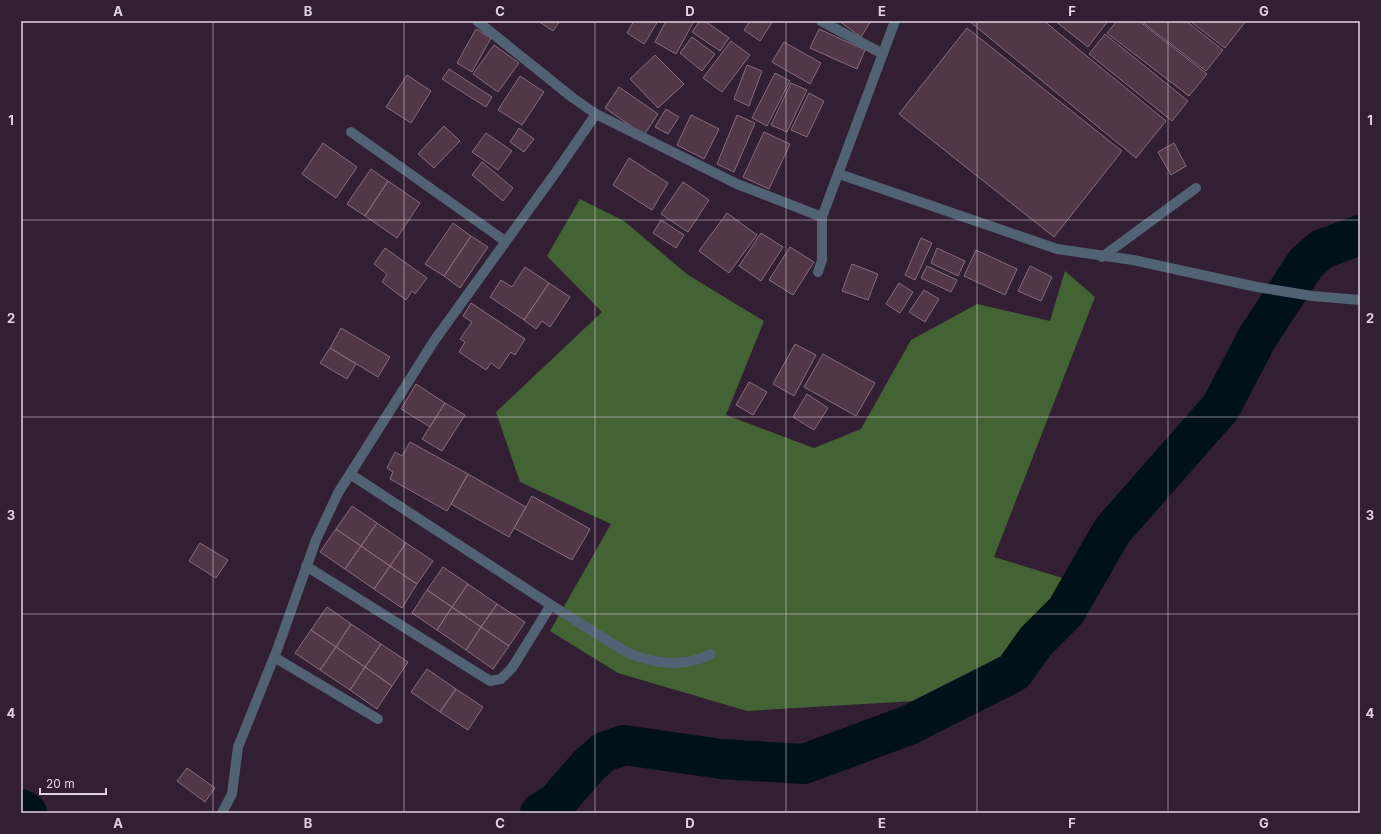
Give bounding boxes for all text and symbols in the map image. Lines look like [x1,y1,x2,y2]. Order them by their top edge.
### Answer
text: A [113,3,123,19]
text: B [304,3,313,19]
text: C [495,3,505,19]
text: D [685,3,695,19]
text: E [878,3,886,19]
text: F [1068,3,1076,19]
text: G [1259,3,1269,19]
text: 1 [8,112,14,128]
text: 1 [1367,112,1373,128]
text: 2 [7,310,15,326]
text: 2 [1366,310,1374,326]
text: 3 [7,507,15,523]
text: 3 [1366,507,1374,523]
text: 4 [7,705,16,721]
text: 4 [1366,705,1375,721]
scale bar [40,770,106,796]
text: 20 m [46,776,75,791]
text: A [113,815,123,831]
text: B [304,815,313,831]
text: C [495,815,505,831]
text: D [685,815,695,831]
text: E [878,815,886,831]
text: F [1068,815,1076,831]
text: G [1259,815,1269,831]

